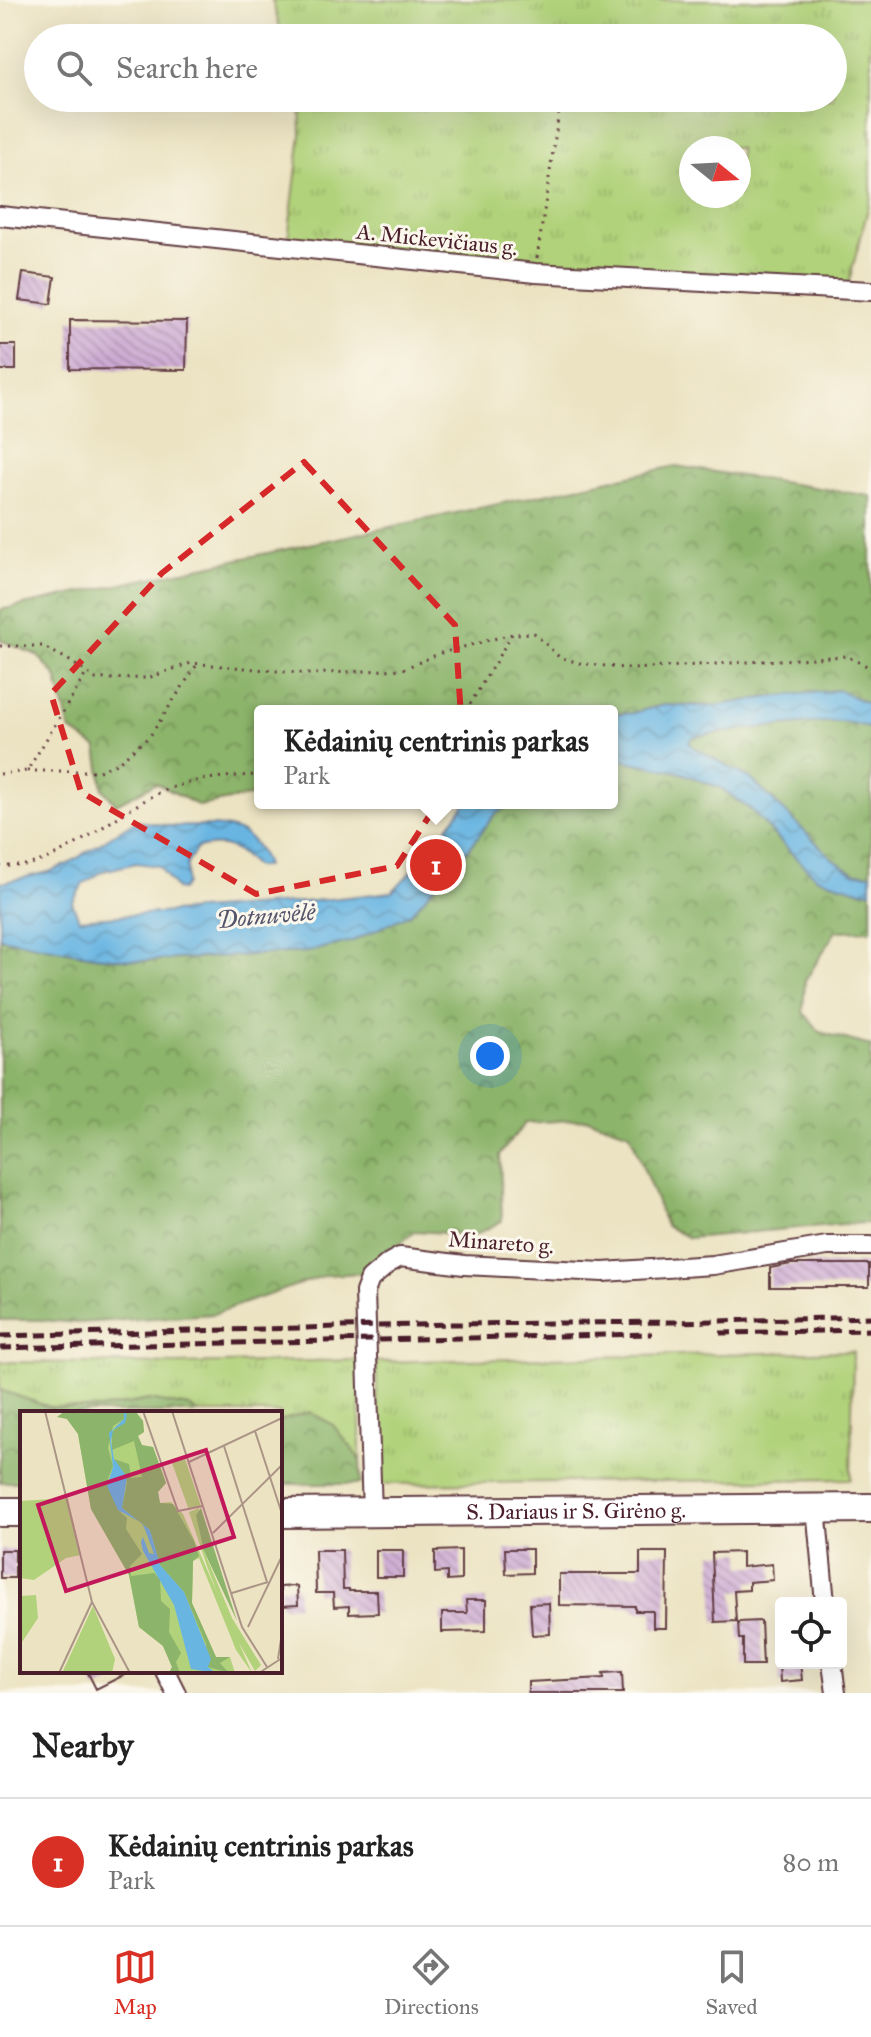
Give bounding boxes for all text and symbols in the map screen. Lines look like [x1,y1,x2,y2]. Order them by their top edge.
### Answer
search box [24,24,847,112]
icon: search [52,46,96,90]
text: Search here [116,50,258,86]
north arrow [679,136,751,208]
street label: A. Mickevičiaus g. [354,218,519,261]
popup [254,705,618,809]
text: Kėdainių centrinis parkas [283,723,589,759]
text: Park [283,759,330,791]
pin: 1 [410,835,462,895]
water label: Dotnuvėlė [215,897,318,935]
your location [470,1036,510,1076]
street label: Minareto g. [447,1225,555,1260]
inset map [20,1411,282,1673]
street label: S. Dariaus ir S. Girėno g. [466,1497,686,1525]
map controls [775,1597,847,1669]
button: locate [775,1597,847,1669]
text: Nearby [32,1725,134,1766]
text: Kėdainių centrinis parkas [108,1828,414,1864]
text: 1 [53,1846,63,1878]
text: 80 m [783,1846,839,1878]
text: Park [108,1864,155,1896]
tab: Map [113,1945,157,2020]
tab: Directions [384,1945,479,2020]
tab: Saved [705,1945,758,2020]

